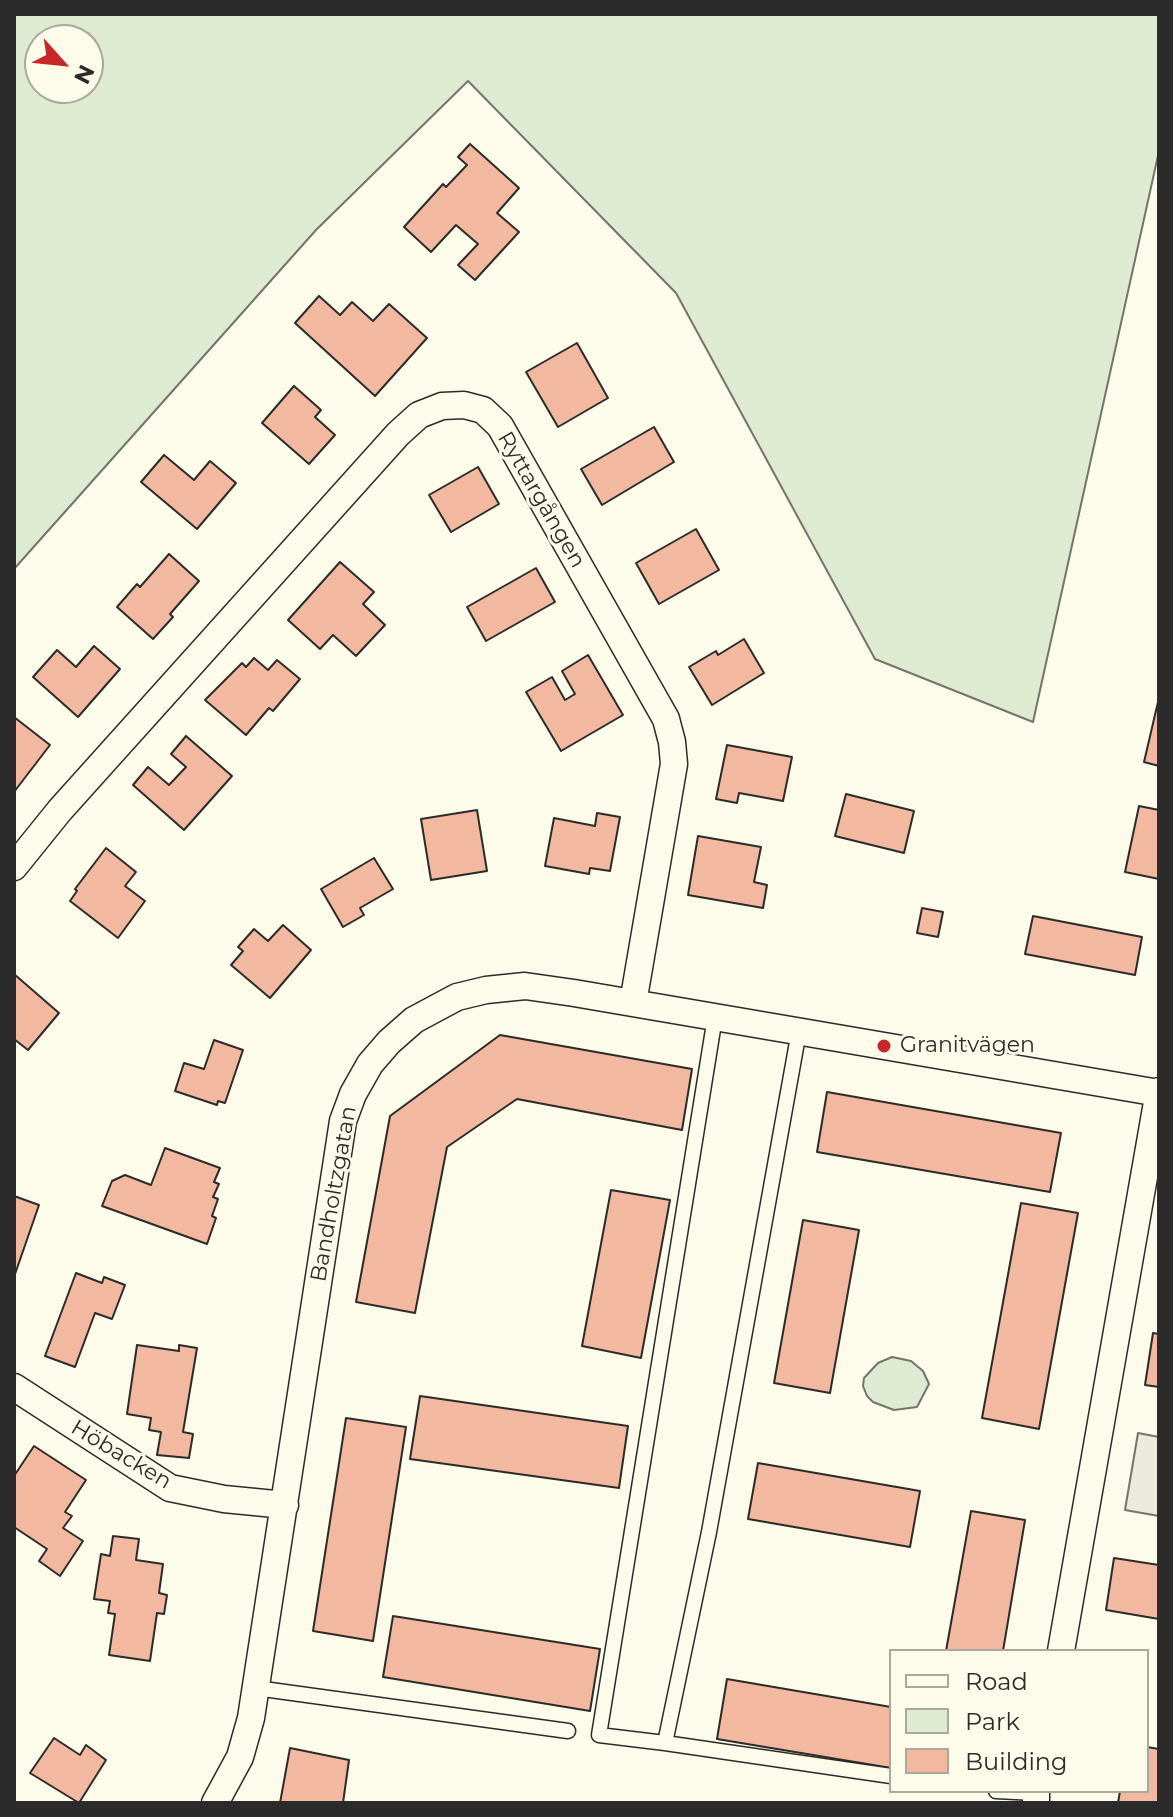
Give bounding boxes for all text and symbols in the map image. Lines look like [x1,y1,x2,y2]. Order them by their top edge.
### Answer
north arrow [24,24,104,104]
text: N [68,60,100,88]
street label: Ryttargången [491,427,591,573]
place label: Granitvägen [900,1033,1035,1059]
marker: Granitvägen [875,1037,893,1055]
street label: Bandholtzgatan [306,1104,362,1284]
street label: Höbacken [66,1415,176,1495]
legend [889,1649,1149,1793]
text: Road [965,1667,1028,1696]
text: Park [965,1707,1020,1736]
text: Building [965,1747,1068,1776]

